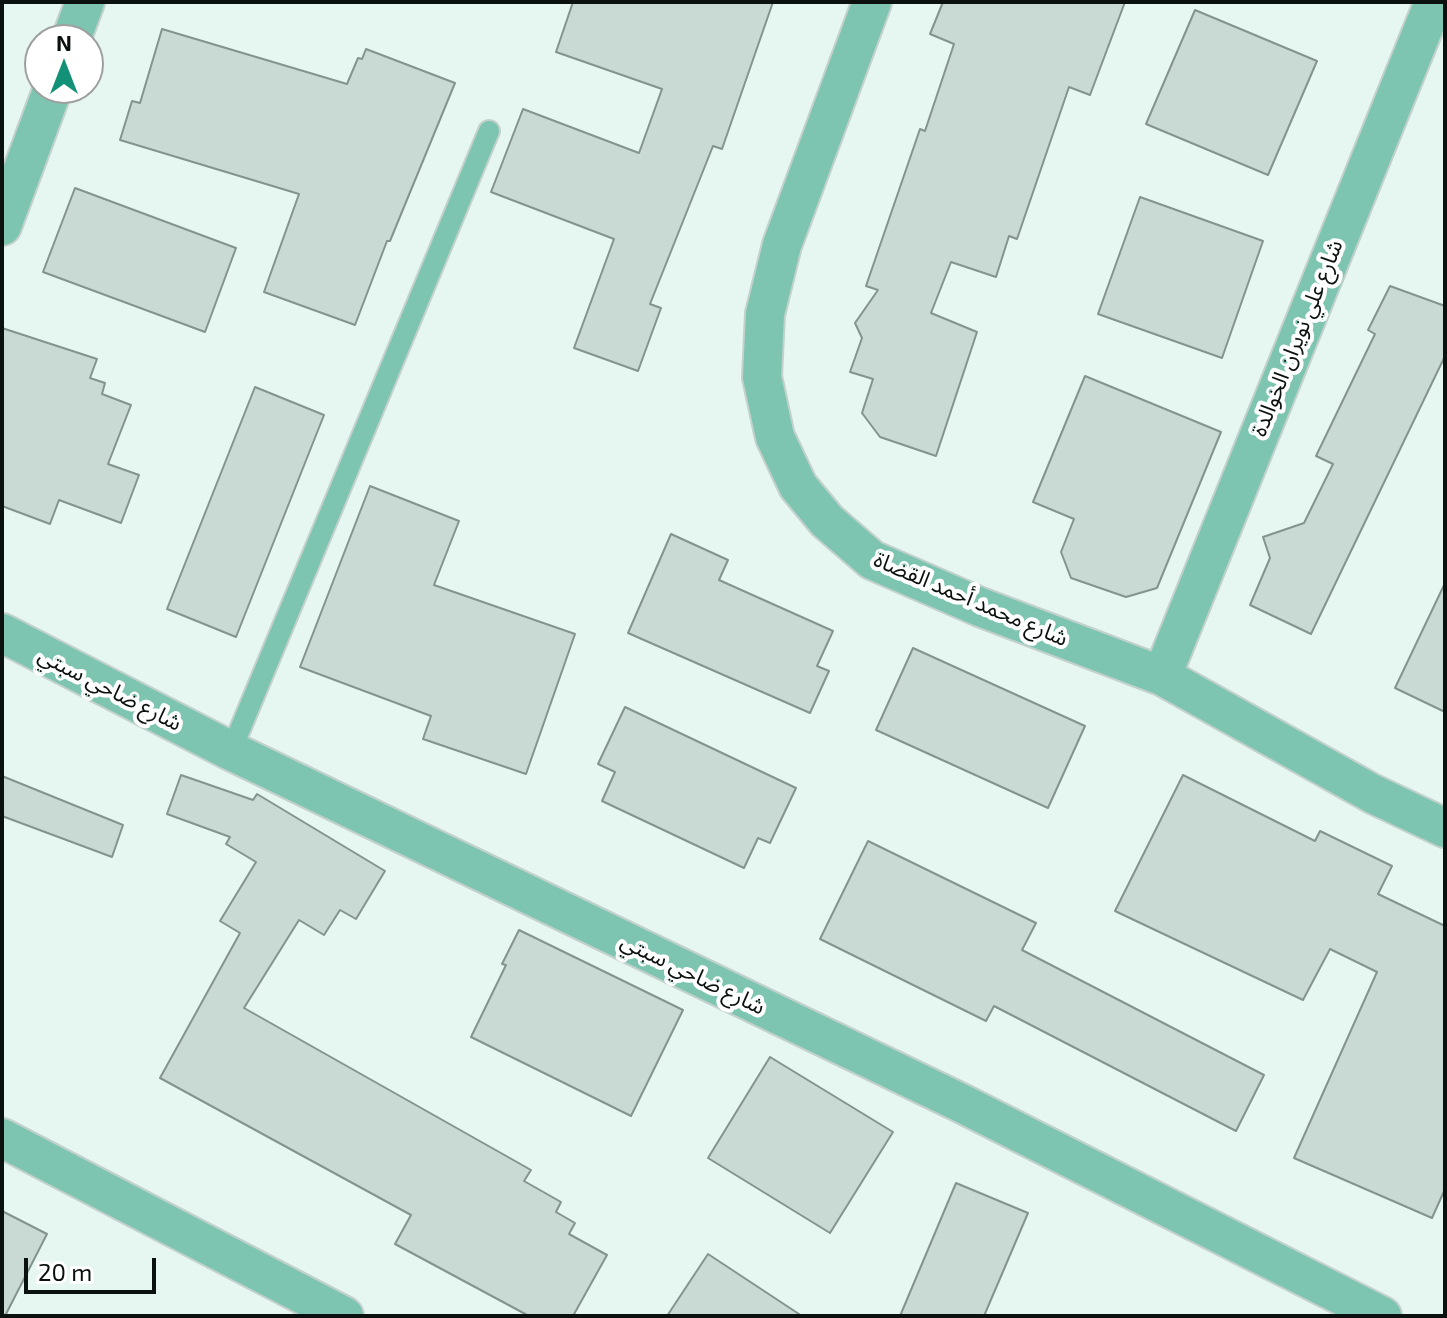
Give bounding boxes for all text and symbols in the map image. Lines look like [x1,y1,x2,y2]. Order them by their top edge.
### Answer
north arrow [24,24,104,104]
text: N [56,29,72,55]
street label: شارع علي نويران الخوالدة [1245,236,1349,440]
street label: شارع محمد أحمد القضاة [870,546,1072,652]
street label: شارع ضاحي سبتي [34,642,186,736]
street label: شارع ضاحي سبتي [617,928,769,1020]
scale bar [28,1242,160,1292]
text: 20 m [38,1257,92,1286]

